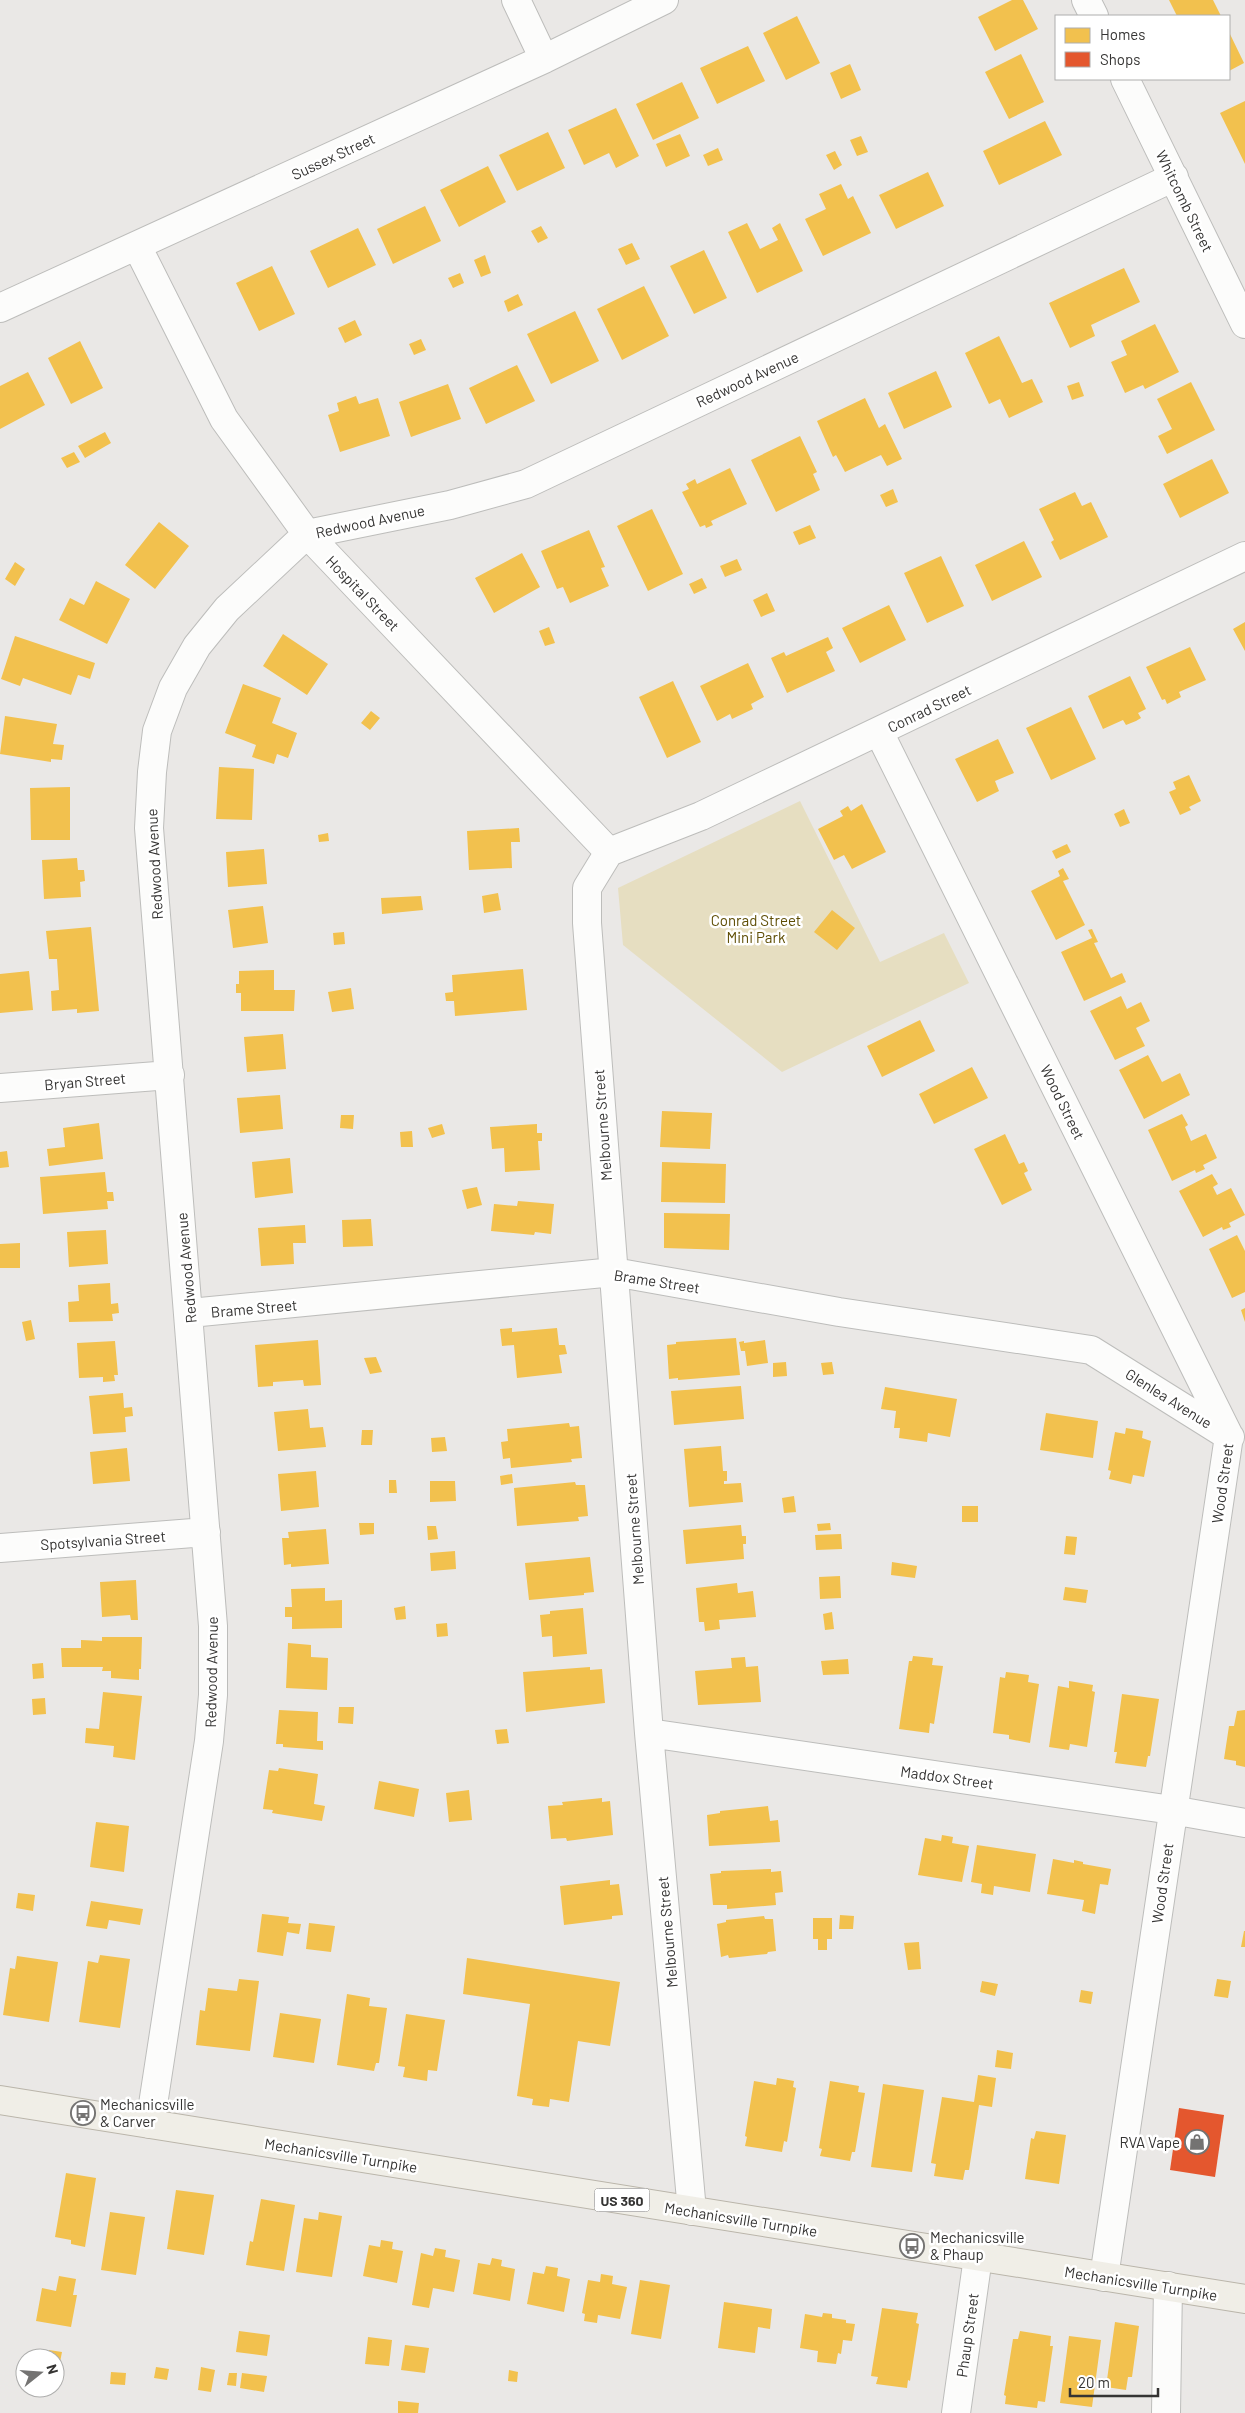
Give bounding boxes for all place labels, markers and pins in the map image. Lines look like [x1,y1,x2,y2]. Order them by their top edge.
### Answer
place label: Mechanicsville & Carver [100,2095,195,2130]
bus stop icon: Mechanicsville & Carver [70,2100,96,2126]
shop icon: RVA Vape [1184,2129,1210,2155]
place label: RVA Vape [1119,2133,1180,2151]
place label: Mechanicsville & Phaup [930,2228,1025,2263]
bus stop icon: Mechanicsville & Phaup [899,2233,925,2259]

